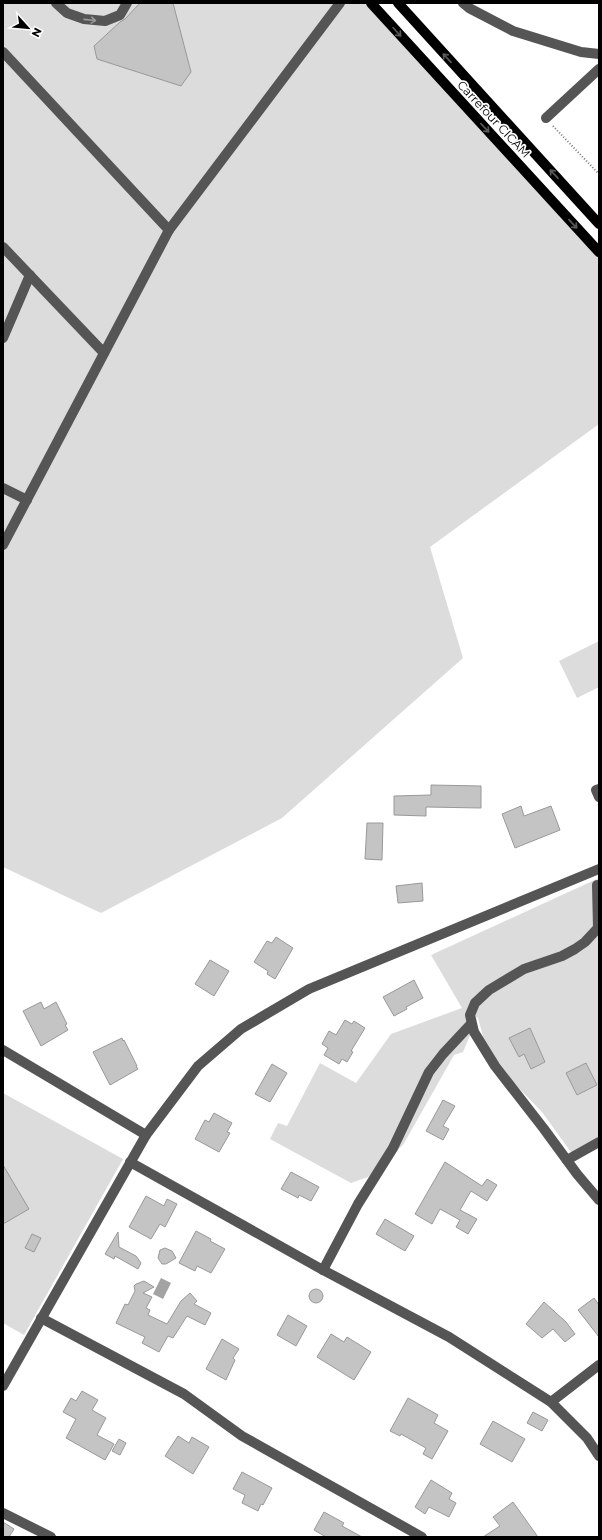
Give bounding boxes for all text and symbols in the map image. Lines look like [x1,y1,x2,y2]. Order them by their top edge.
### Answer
north arrow [8,8,48,48]
one-way arrow [83,16,96,24]
text: N [29,25,45,40]
one-way arrow [392,27,402,37]
one-way arrow [442,53,451,63]
street label: Carrefour CICAM [454,77,534,161]
one-way arrow [480,123,490,133]
one-way arrow [549,169,558,180]
one-way arrow [568,218,577,228]

